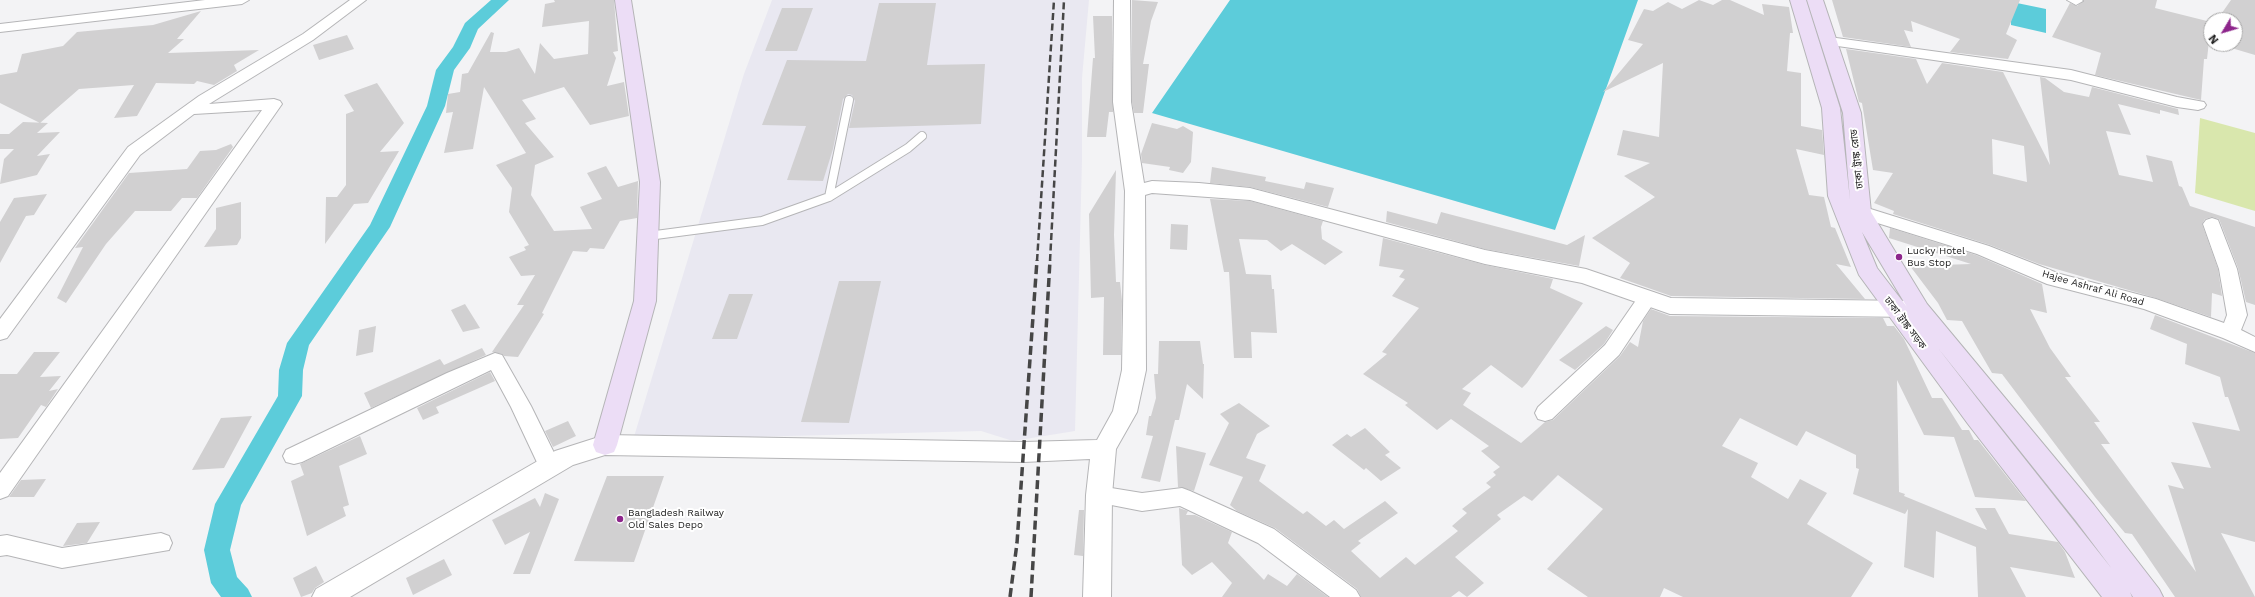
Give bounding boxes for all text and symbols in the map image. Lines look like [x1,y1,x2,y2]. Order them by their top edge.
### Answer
north arrow [2203,12,2243,52]
text: N [2206,32,2222,46]
street label: ঢাকা ট্রাঙ্ক রোড [1848,128,1866,190]
place label: Lucky Hotel Bus Stop [1907,245,1965,268]
marker: Lucky Hotel Bus Stop [1894,252,1904,262]
street label: Hajee Ashraf Ali Road [2041,268,2145,308]
street label: ঢাকা ট্রাঙ্ক সড়ক [1882,295,1928,351]
place label: Bangladesh Railway Old Sales Depo [628,507,724,530]
marker: Bangladesh Railway Old Sales Depo [615,514,625,524]

